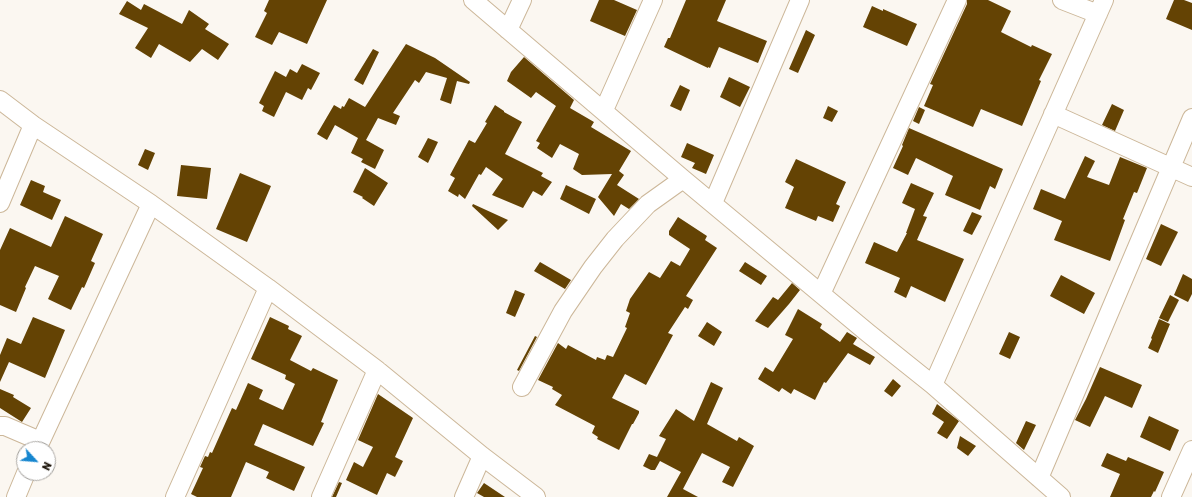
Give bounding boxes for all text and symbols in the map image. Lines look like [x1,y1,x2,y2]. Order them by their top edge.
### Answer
north arrow [16,441,56,481]
text: N [39,460,54,472]

